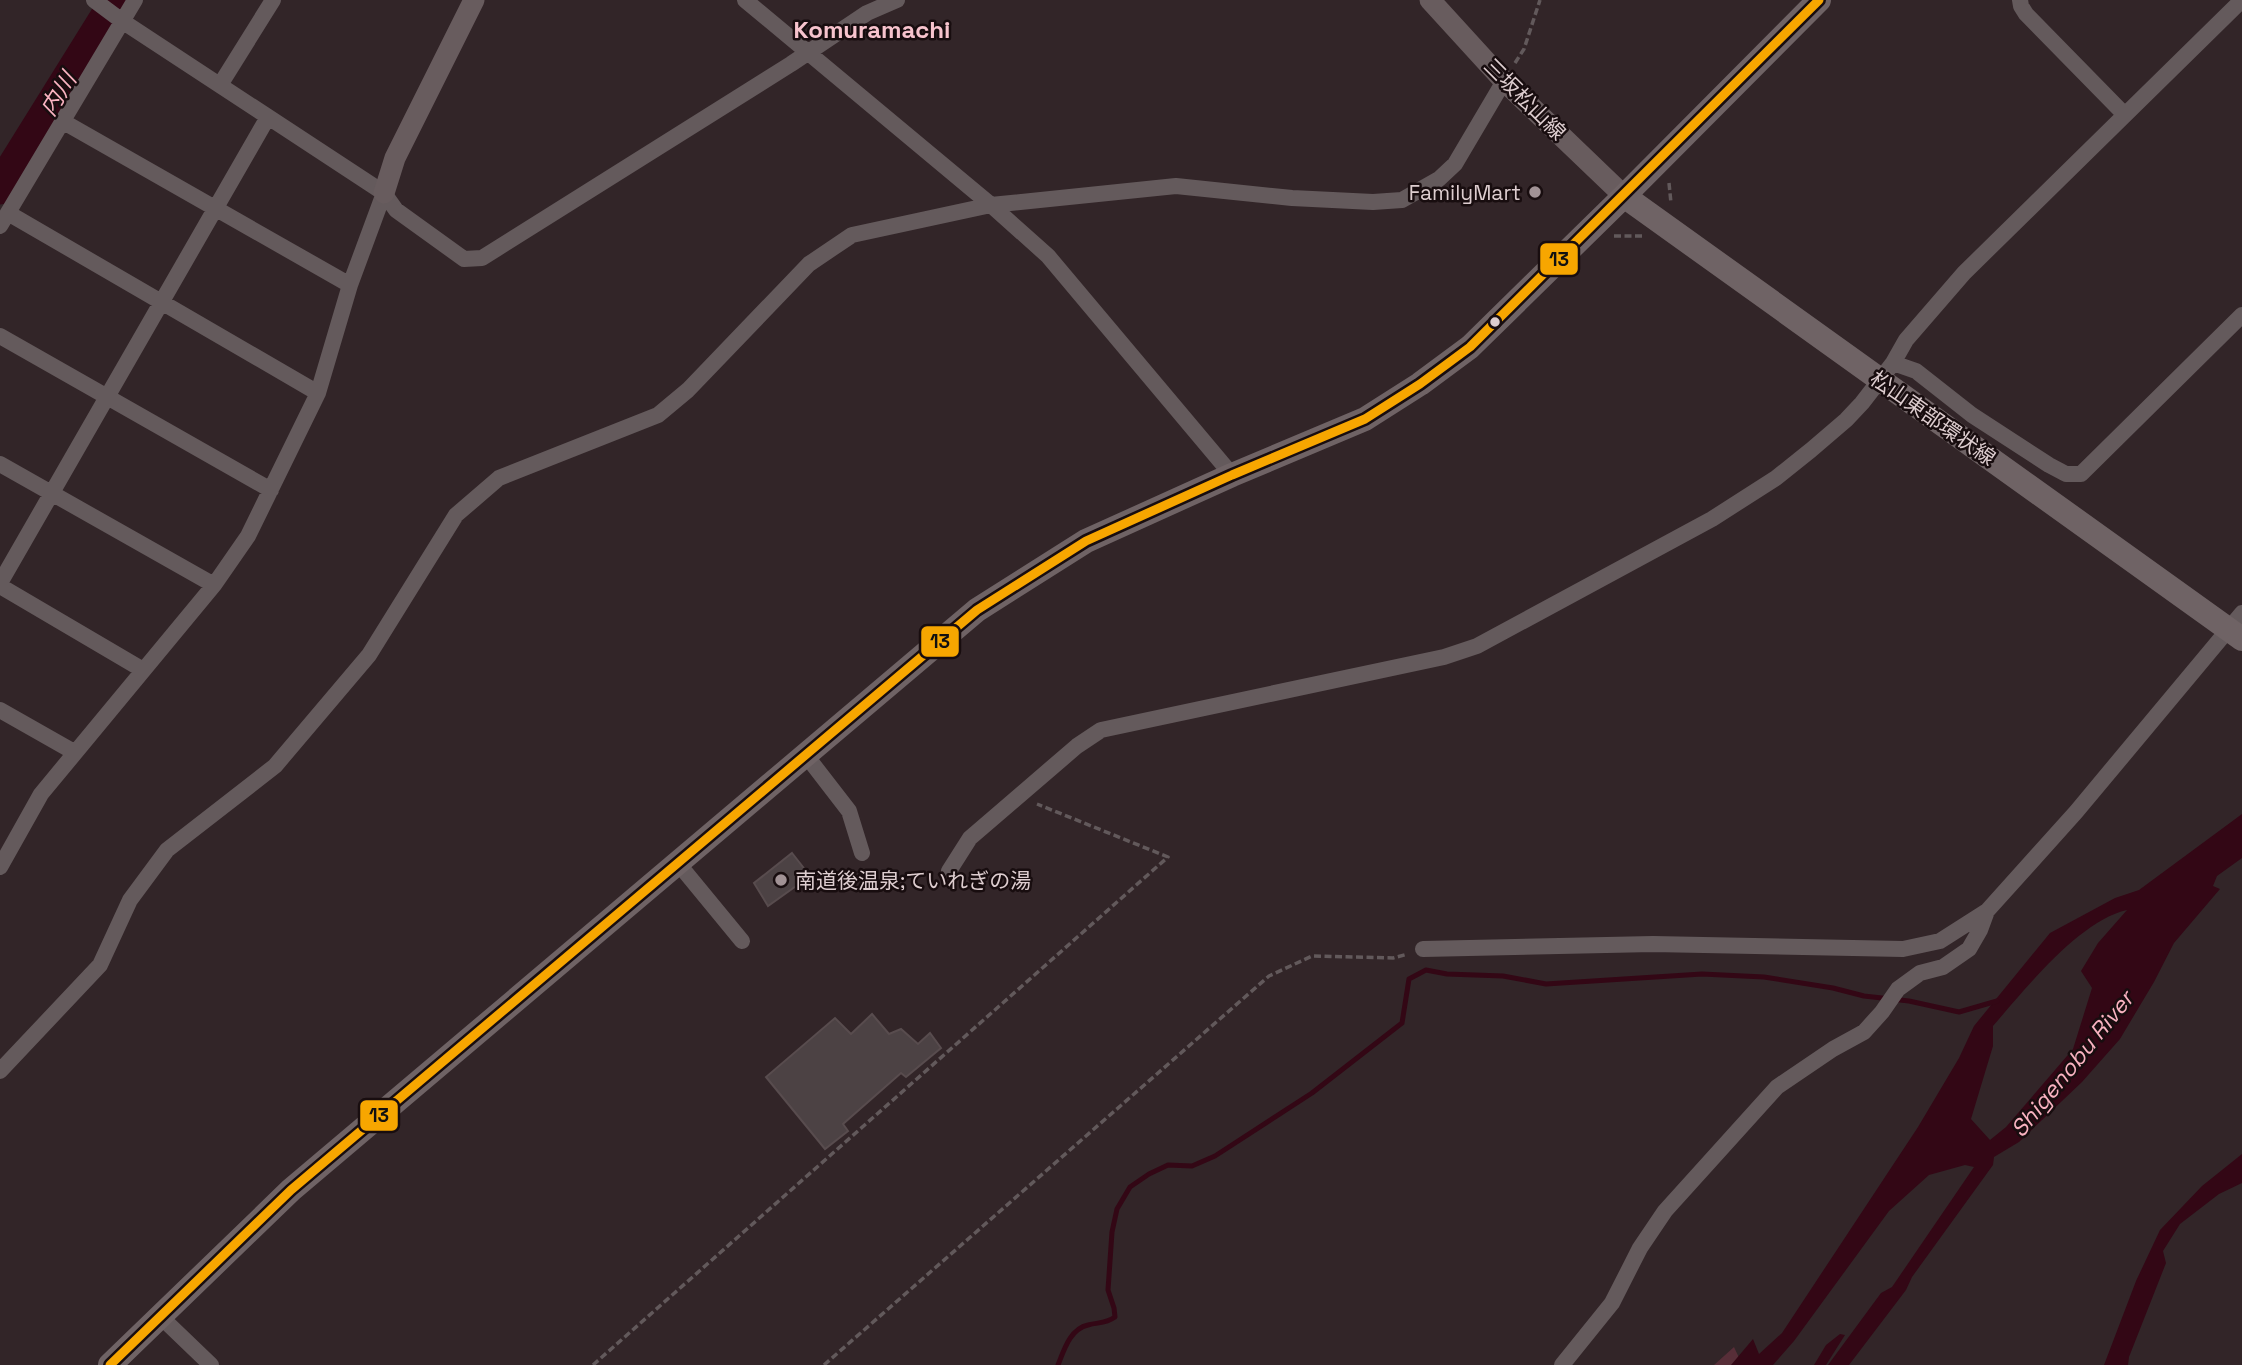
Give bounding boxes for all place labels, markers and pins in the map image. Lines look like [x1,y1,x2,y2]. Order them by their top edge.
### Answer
place label: FamilyMart [1409,179,1521,206]
marker: FamilyMart [1527,184,1543,200]
unlabelled marker [1488,315,1502,329]
place label: 南道後温泉;ていれぎの湯 [795,867,1031,894]
marker: 南道後温泉;ていれぎの湯 [773,872,789,888]

